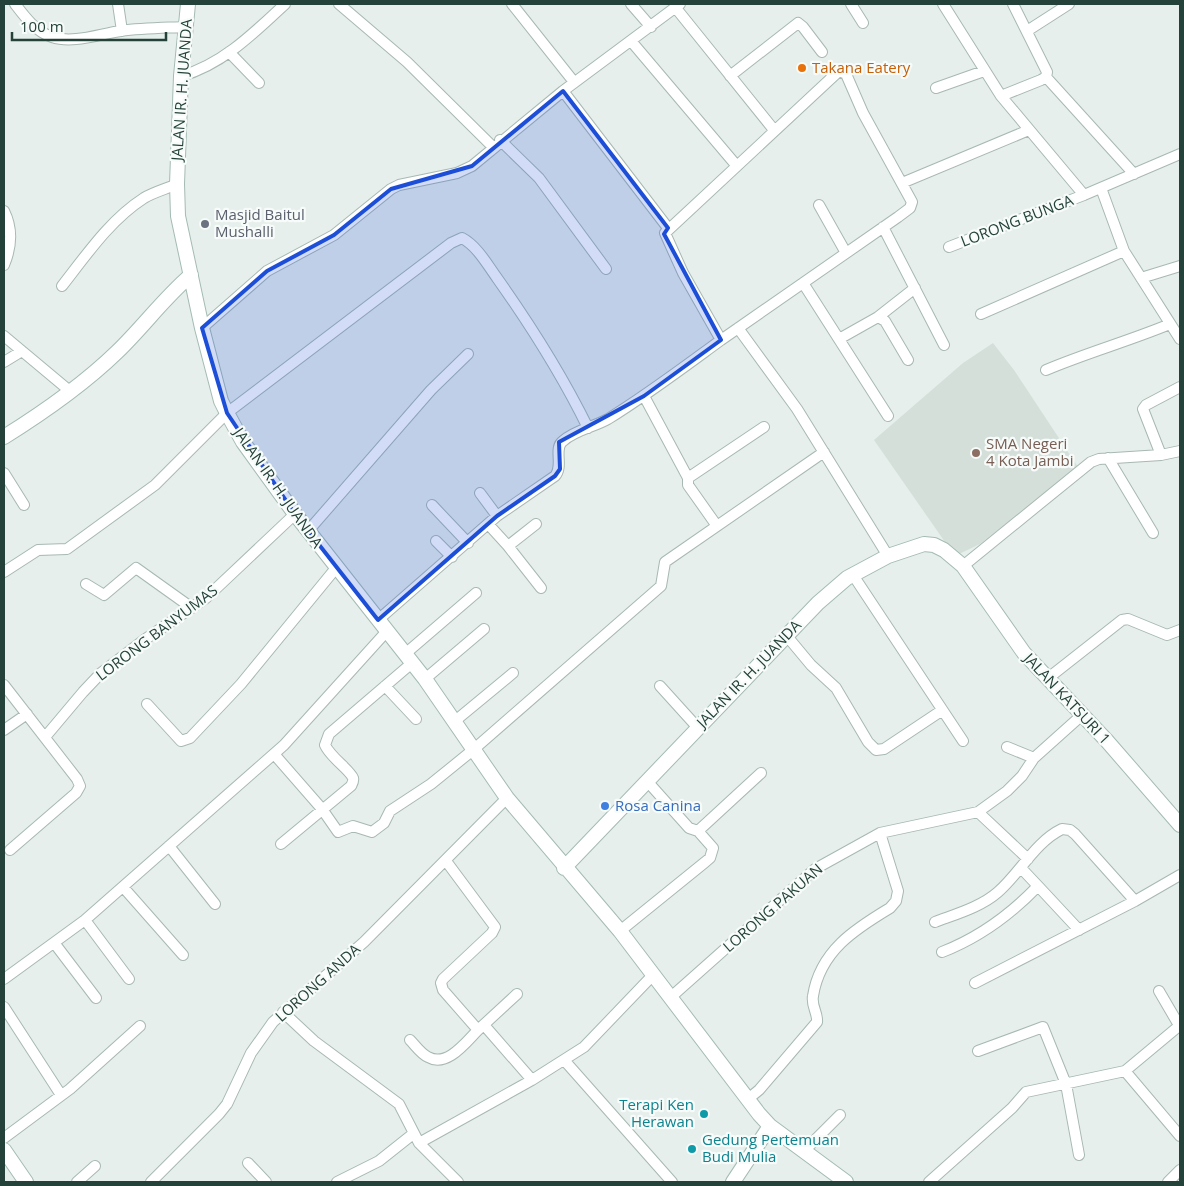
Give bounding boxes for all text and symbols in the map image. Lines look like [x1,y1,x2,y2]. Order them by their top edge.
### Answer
scale bar [12,10,166,42]
text: 100 m [20,16,64,36]
street label: JALAN IR. H. JUANDA [166,18,196,164]
place label: Takana Eatery [812,57,911,77]
marker: Takana Eatery [796,62,808,74]
street label: LORONG BUNGA [958,189,1076,251]
place label: Masjid Baitul Mushalli [215,204,305,241]
marker: Masjid Baitul Mushalli [199,218,211,230]
street label: JALAN IR. H. JUANDA [229,422,328,552]
place label: SMA Negeri 4 Kota Jambi [986,433,1073,470]
marker: SMA Negeri 4 Kota Jambi [970,447,982,459]
street label: LORONG BANYUMAS [91,580,221,685]
street label: JALAN IR. H. JUANDA [690,615,805,733]
street label: JALAN KATSURI 1 [1019,647,1115,748]
place label: Rosa Canina [615,795,701,815]
marker: Rosa Canina [599,800,611,812]
street label: LORONG PAKUAN [718,858,826,956]
street label: LORONG ANDA [271,938,364,1026]
place label: Terapi Ken Herawan [619,1094,694,1131]
marker: Terapi Ken Herawan [698,1108,710,1120]
place label: Gedung Pertemuan Budi Mulia [702,1129,839,1166]
marker: Gedung Pertemuan Budi Mulia [686,1143,698,1155]

